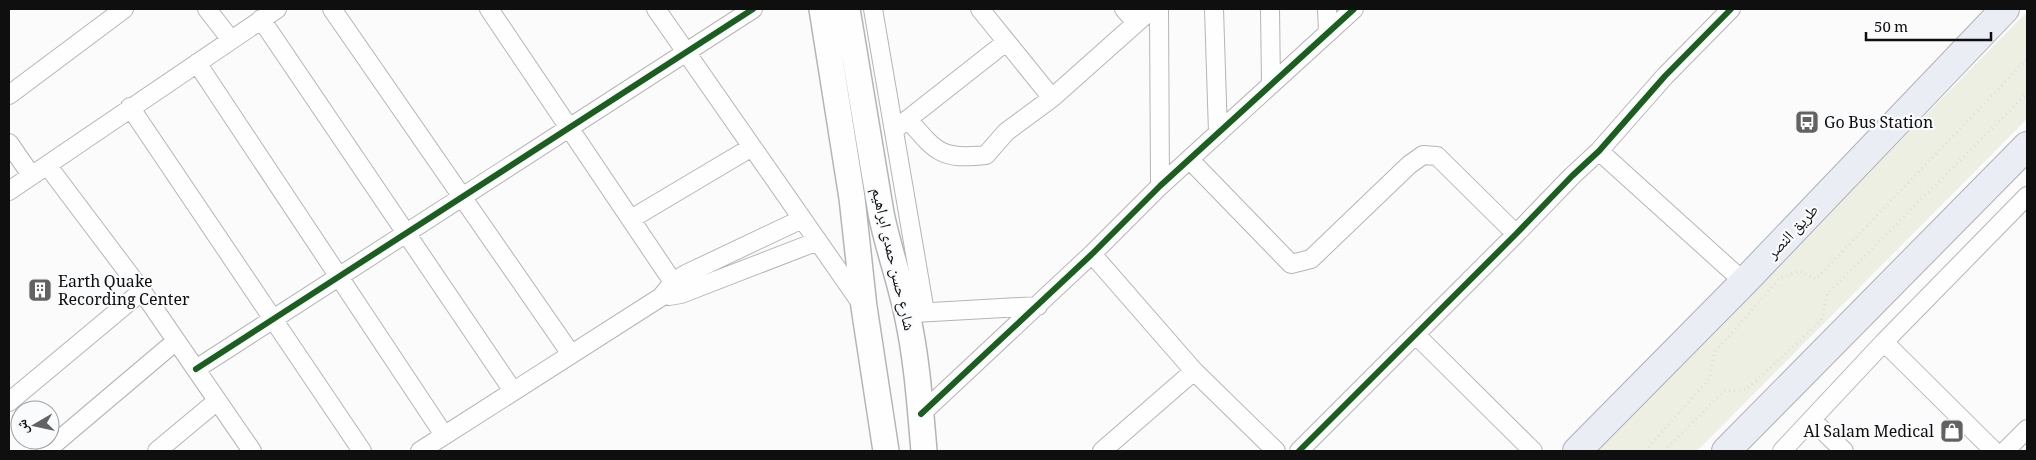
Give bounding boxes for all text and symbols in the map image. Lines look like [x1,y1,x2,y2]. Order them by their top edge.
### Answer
scale bar [1866,10,1991,42]
text: 50 m [1874,16,1908,42]
bus stop icon: Go Bus Station [1794,109,1820,135]
place label: Go Bus Station [1824,111,1933,138]
street label: شارع حسن حمدى ابراهيم [862,185,921,334]
street label: طريق النصر [1760,199,1827,267]
place label: Earth Quake Recording Center [58,270,190,315]
building icon: Earth Quake Recording Center [27,277,53,303]
north arrow [10,400,60,450]
text: ش [11,417,37,436]
shop icon: Al Salam Medical [1939,418,1965,444]
place label: Al Salam Medical [1804,420,1934,447]

